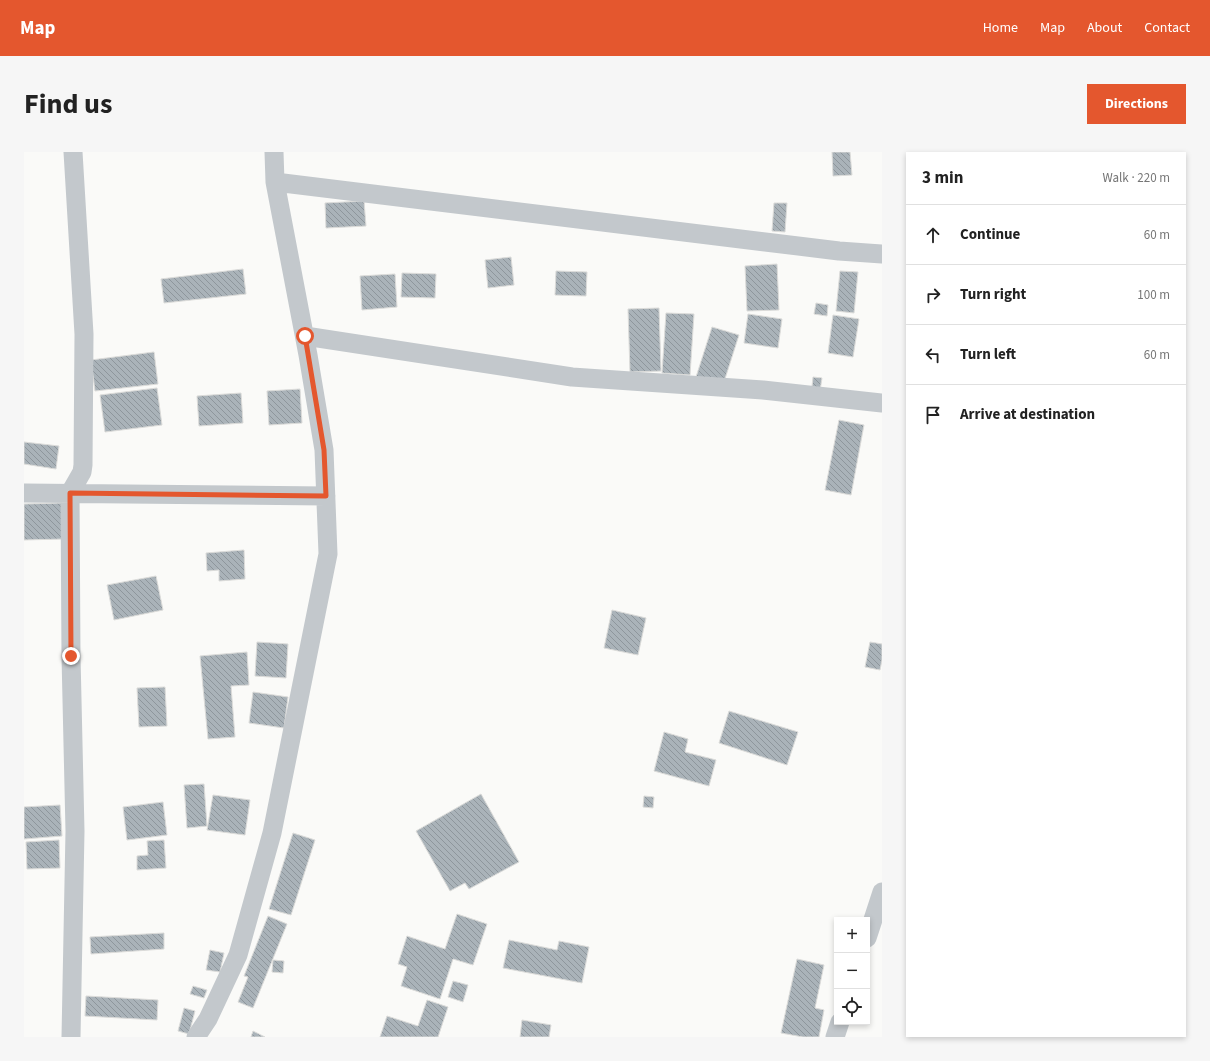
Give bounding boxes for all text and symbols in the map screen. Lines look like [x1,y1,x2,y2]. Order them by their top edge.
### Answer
text: Map [20,15,55,42]
text: Home [983,18,1018,38]
text: Map [1040,18,1065,38]
text: About [1087,18,1122,38]
text: Contact [1144,18,1190,38]
text: Find us [24,84,112,124]
button: Directions [1087,84,1186,124]
text: 3 min [922,166,963,190]
text: Walk · 220 m [1102,169,1170,187]
icon: ahead [922,224,944,246]
text: Continue [960,224,1020,245]
text: 60 m [1144,226,1170,244]
icon: right [922,284,944,306]
text: Turn right [960,284,1026,305]
text: 100 m [1137,286,1170,304]
route start [296,327,314,345]
icon: left [922,344,944,366]
text: Turn left [960,344,1016,365]
text: 60 m [1144,346,1170,364]
icon: arrive [922,404,944,426]
text: Arrive at destination [960,404,1095,425]
route end [62,647,80,665]
map controls [834,917,870,1025]
button: + [834,917,870,953]
button: − [834,953,870,989]
button: locate [834,989,870,1025]

